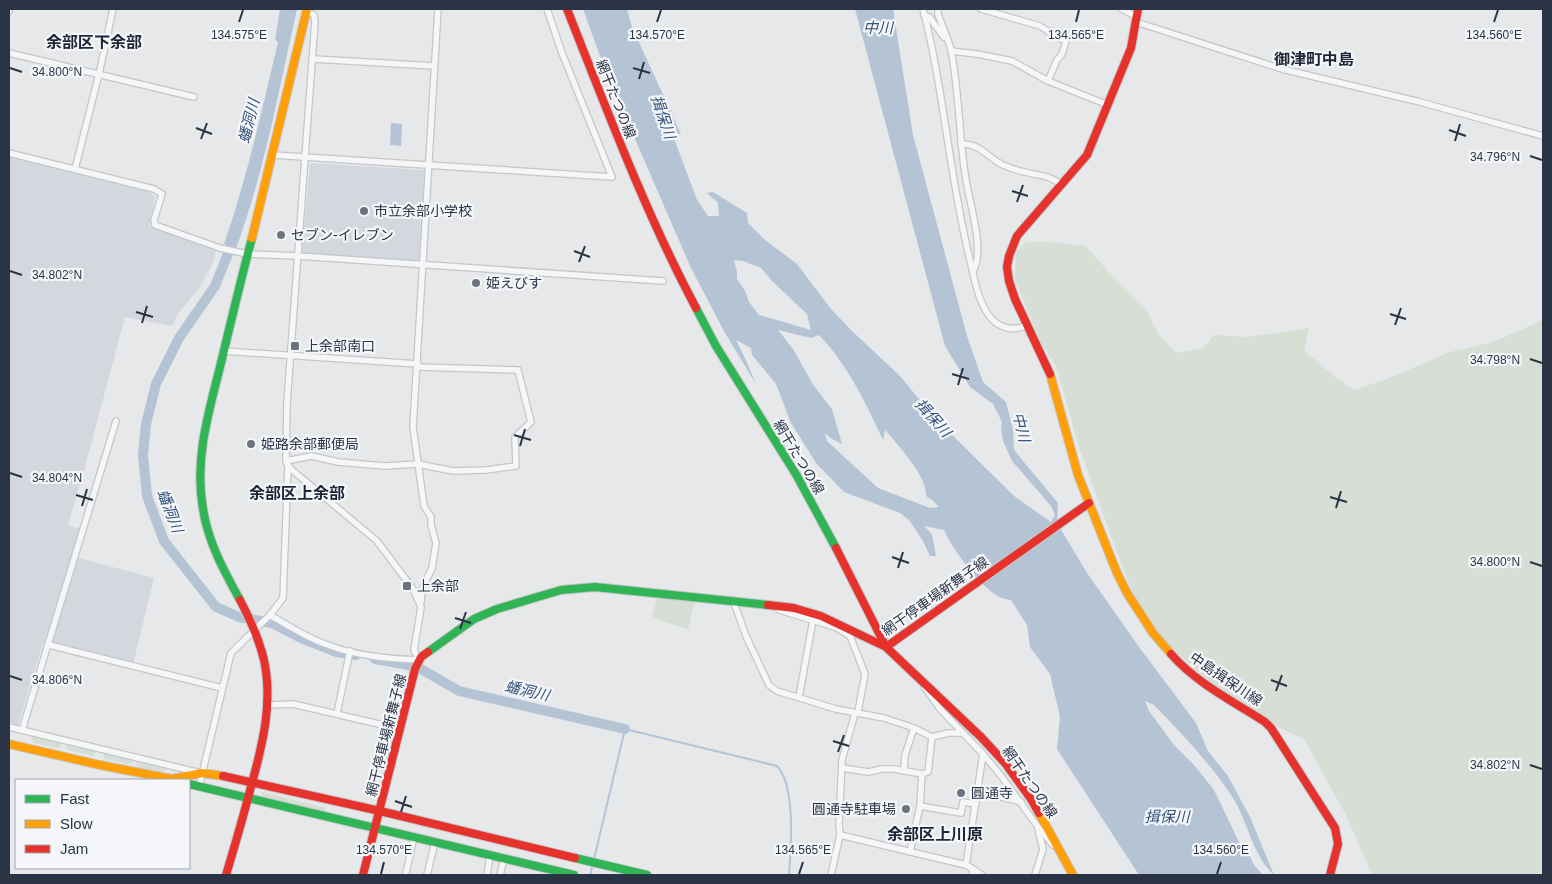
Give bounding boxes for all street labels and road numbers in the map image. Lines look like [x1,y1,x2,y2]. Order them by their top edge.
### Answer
street label: 網干たつの線 [593,57,639,141]
street label: 網干たつの線 [771,417,827,497]
street label: 網干停車場新舞子線 [879,553,991,639]
street label: 中島揖保川線 [1187,649,1265,709]
street label: 網干停車場新舞子線 [363,672,409,798]
street label: 網干たつの線 [999,743,1061,821]

